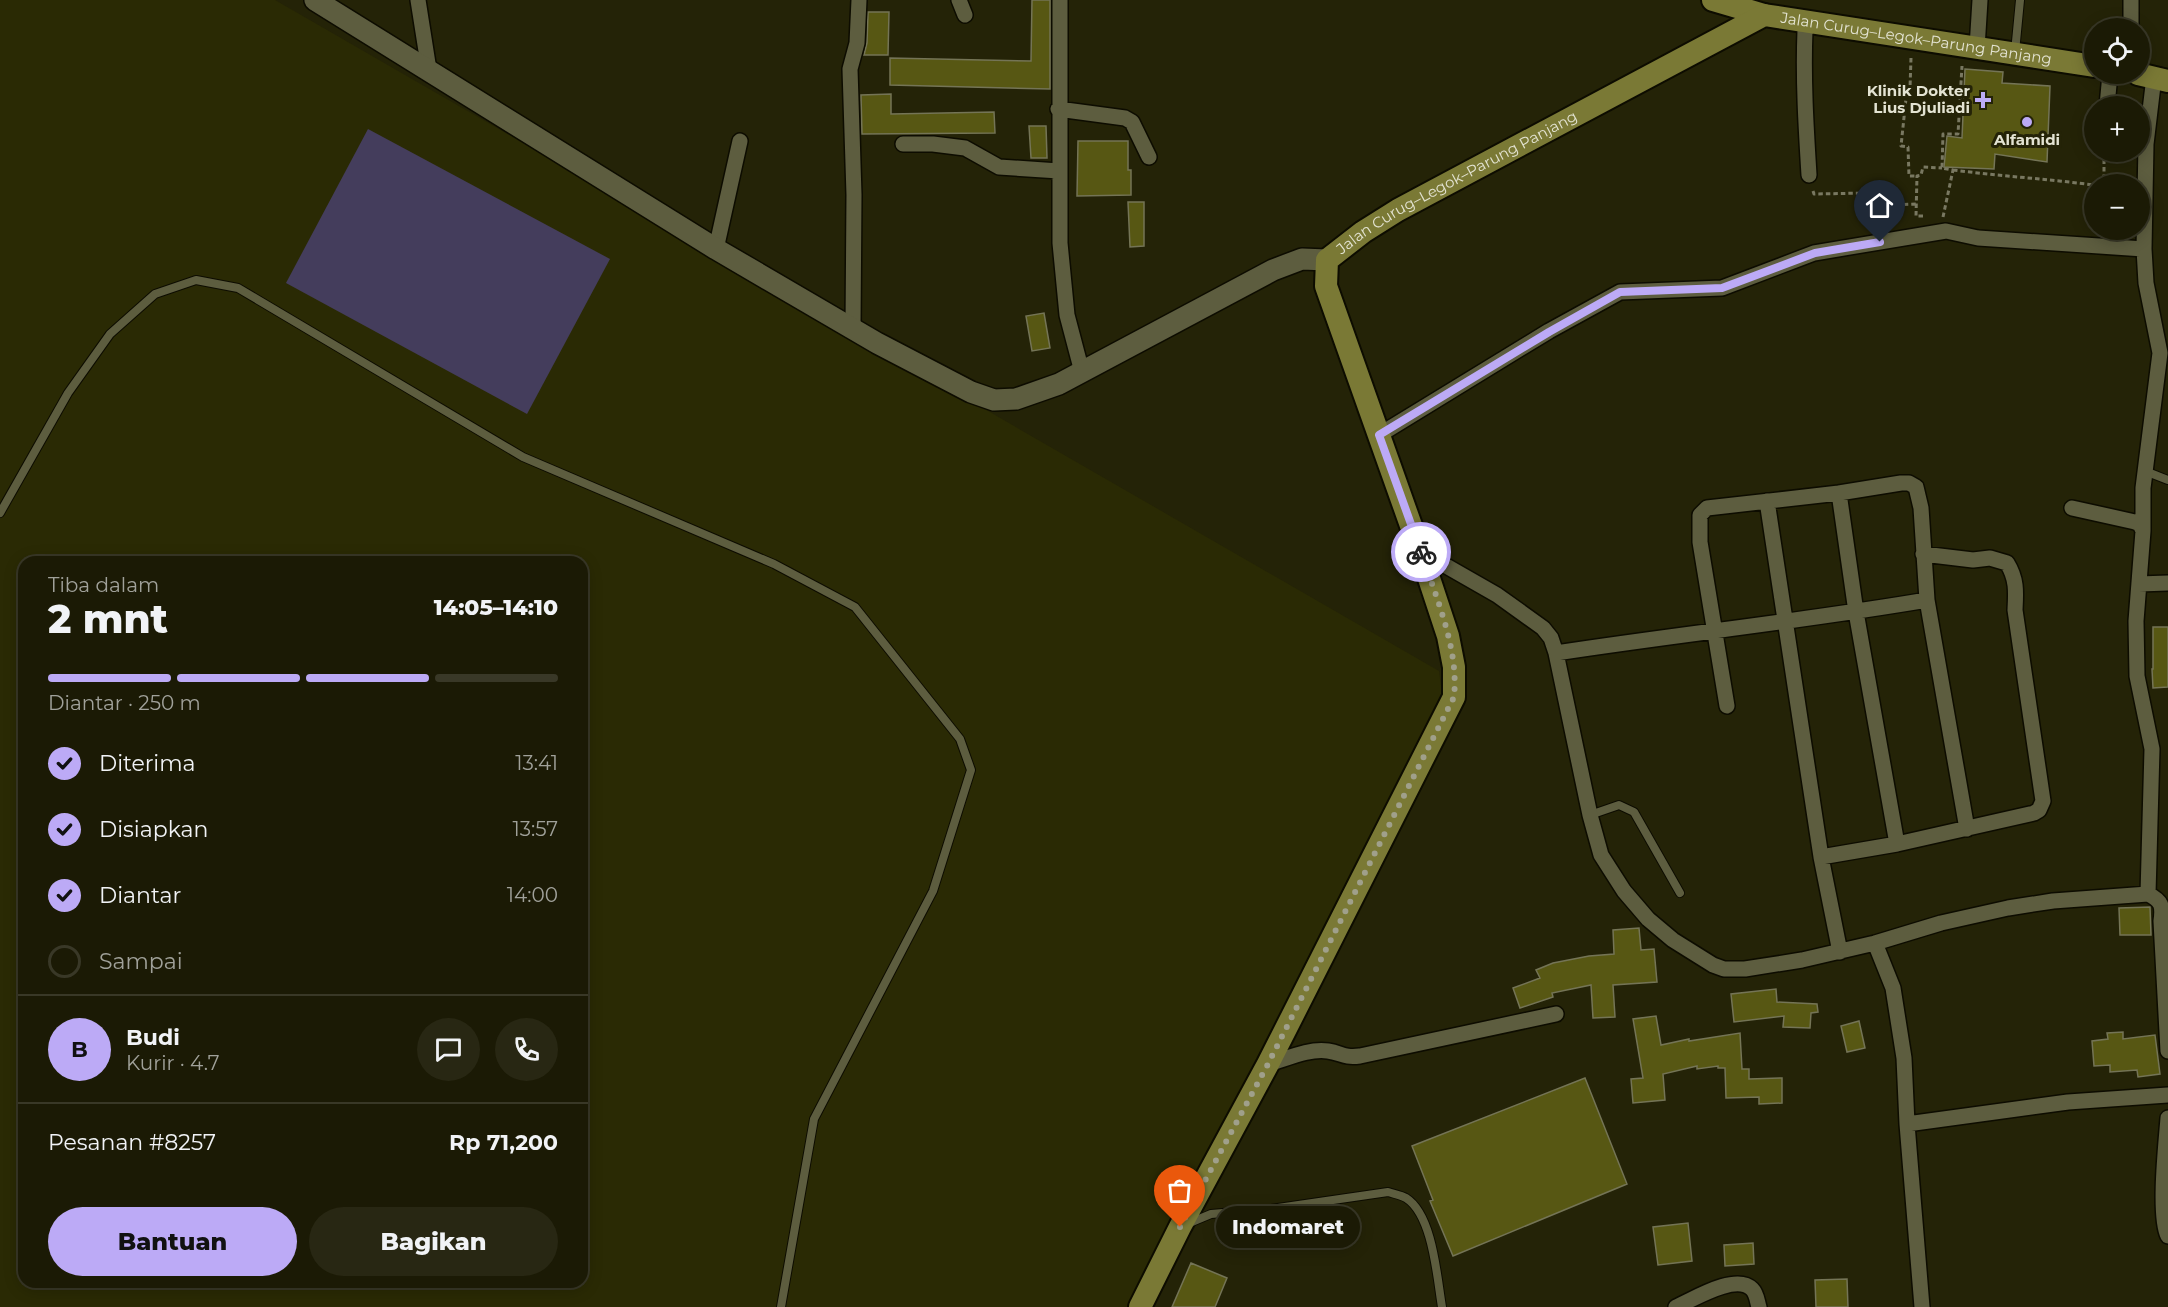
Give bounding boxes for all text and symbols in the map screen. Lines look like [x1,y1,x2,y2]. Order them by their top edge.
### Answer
street label: Jalan Curug–Legok–Parung Panjang [1778,8,2053,68]
map controls [2084,18,2150,240]
button: locate [2084,18,2150,84]
place label: Klinik Dokter Lius Djuliadi [1867,81,1971,117]
marker: Klinik Dokter Lius Djuliadi [1974,91,1992,109]
button: + [2084,96,2150,162]
street label: Jalan Curug–Legok–Parung Panjang [1332,106,1580,259]
marker: Alfamidi [2020,115,2034,129]
place label: Alfamidi [1993,130,2060,149]
button: − [2084,174,2150,240]
pin [1854,180,1905,242]
icon: home [1863,189,1896,222]
courier [1391,522,1451,582]
icon: bike [1405,536,1438,569]
text: Tiba dalam [48,573,159,597]
text: 14:05–14:10 [434,594,558,621]
text: 2 mnt [48,595,168,643]
text: Diantar · 250 m [48,691,201,715]
icon: check [48,747,81,780]
text: Diterima [99,750,196,777]
text: 13:41 [515,751,558,775]
icon: check [48,813,81,846]
text: Disiapkan [99,816,208,843]
text: 13:57 [512,817,558,841]
icon: check [48,879,81,912]
text: Diantar [99,882,181,909]
text: 14:00 [507,883,558,907]
text: Sampai [99,948,183,975]
button: chat [417,1018,480,1081]
button: phone [495,1018,558,1081]
text: Budi [126,1024,180,1051]
text: B [71,1036,88,1063]
text: Kurir · 4.7 [126,1051,219,1075]
text: Pesanan #8257 [48,1129,216,1156]
text: Rp 71,200 [449,1129,558,1156]
pin [1154,1165,1205,1227]
icon: bag [1163,1174,1196,1207]
callout: Indomaret [1216,1206,1360,1248]
button: Bantuan [48,1207,297,1276]
button: Bagikan [309,1207,558,1276]
text: Indomaret [1232,1215,1344,1239]

